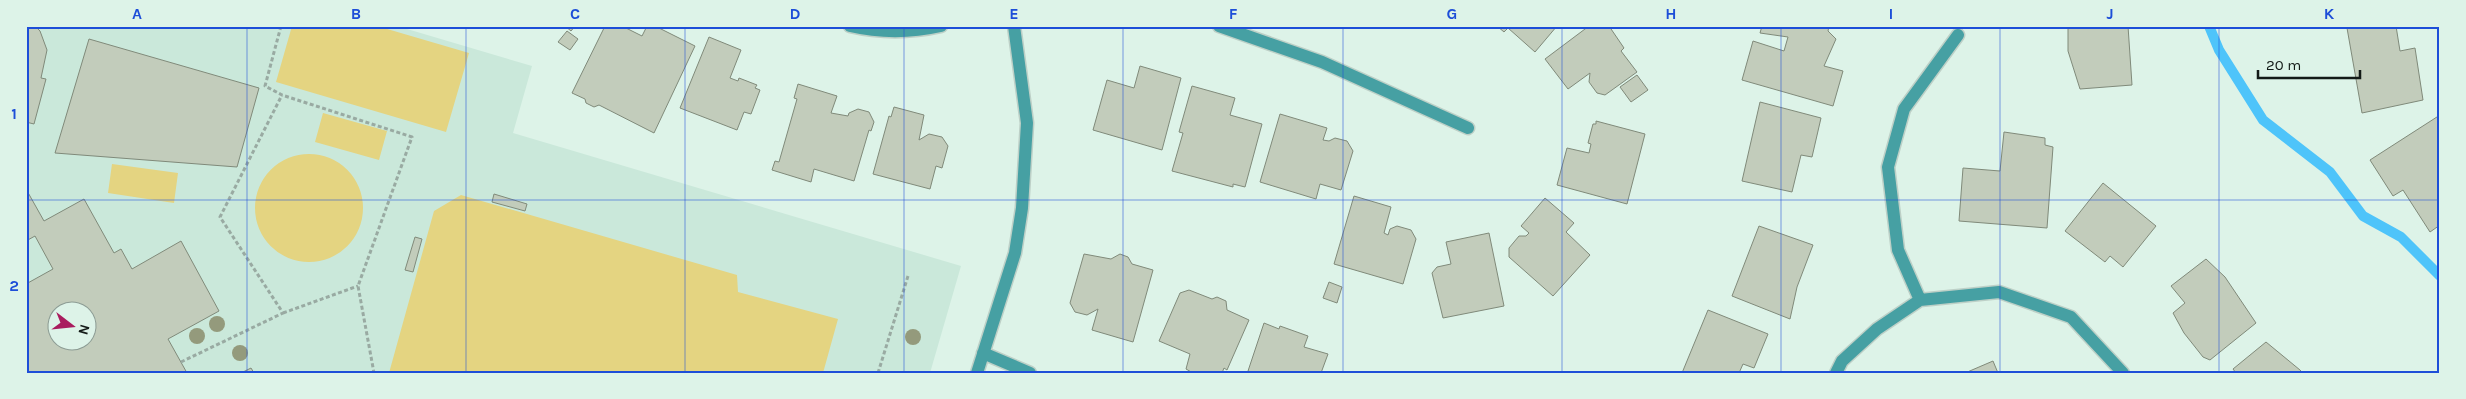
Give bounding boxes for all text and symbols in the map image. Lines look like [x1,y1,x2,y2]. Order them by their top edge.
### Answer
text: A [132,4,142,23]
text: B [351,4,361,23]
text: C [570,4,580,23]
text: D [790,4,801,23]
text: E [1009,4,1019,23]
text: F [1229,4,1238,23]
text: G [1447,4,1457,23]
text: H [1665,4,1677,23]
text: I [1889,4,1893,23]
text: J [2106,4,2114,23]
text: K [2324,4,2335,23]
scale bar [2258,48,2361,80]
text: 20 m [2266,56,2301,74]
text: 1 [11,104,17,123]
text: 2 [9,276,19,295]
north arrow [48,302,98,352]
text: N [74,322,94,337]

